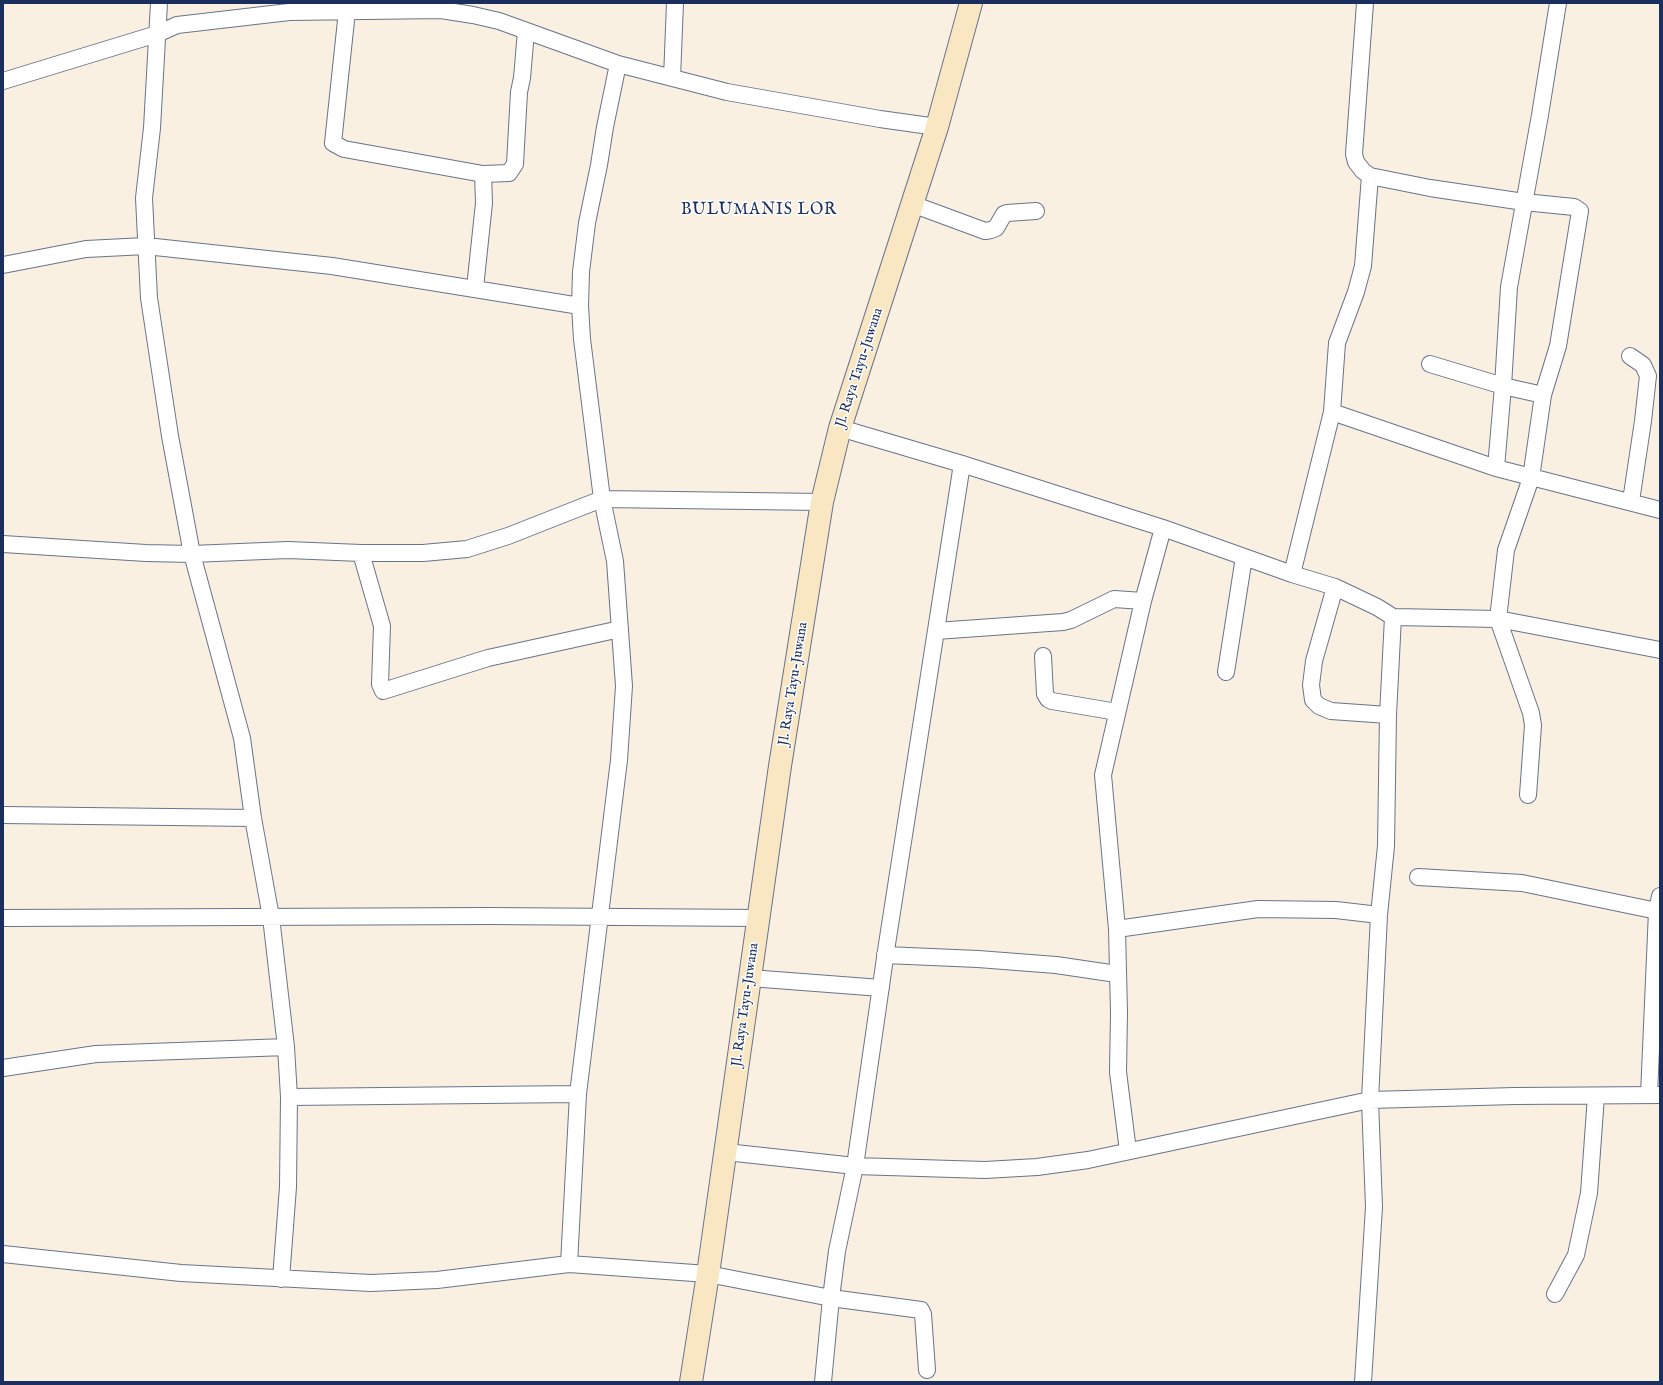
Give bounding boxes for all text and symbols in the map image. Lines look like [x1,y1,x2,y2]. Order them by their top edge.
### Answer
district label: BULUMANIS LOR [681,201,837,221]
street label: Jl. Raya Tayu-Juwana [833,306,887,430]
street label: Jl. Raya Tayu-Juwana [776,621,812,747]
street label: Jl. Raya Tayu-Juwana [729,942,763,1068]

